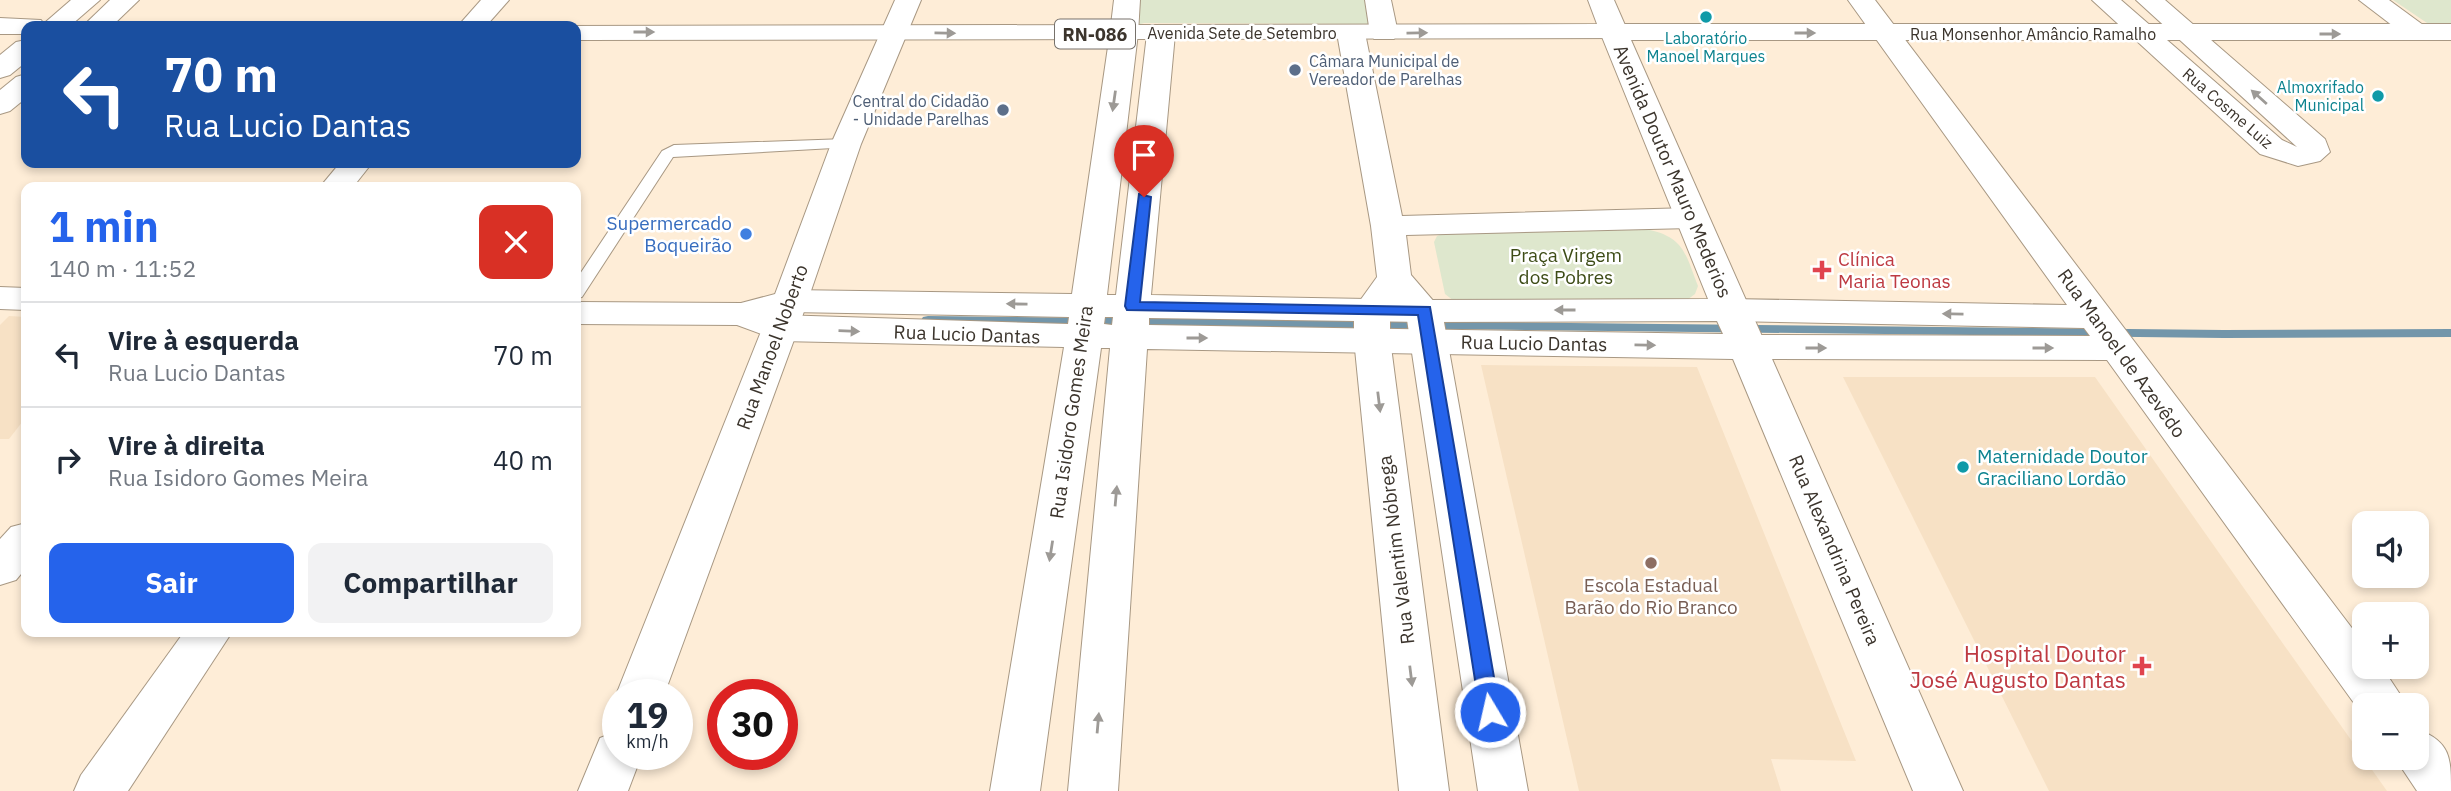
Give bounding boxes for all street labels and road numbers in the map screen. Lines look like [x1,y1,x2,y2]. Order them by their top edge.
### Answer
road number: RN-086 [1055,19,1135,48]
street label: Avenida Sete de Setembro [1147,23,1337,43]
street label: Rua Monsenhor Amâncio Ramalho [1910,24,2156,44]
street label: Avenida Doutor Mauro Mederios [1609,41,1737,301]
street label: Rua Cosme Luiz [2179,63,2277,153]
street label: Rua Manoel Noberto [731,261,813,433]
street label: Rua Manoel de Azevêdo [2053,264,2191,442]
street label: Rua Isidoro Gomes Meira [1044,304,1098,520]
street label: Rua Lucio Dantas [893,319,1041,349]
street label: Rua Lucio Dantas [1460,330,1608,356]
street label: Rua Alexandrina Pereira [1784,451,1886,649]
street label: Rua Valentim Nóbrega [1373,454,1419,646]

